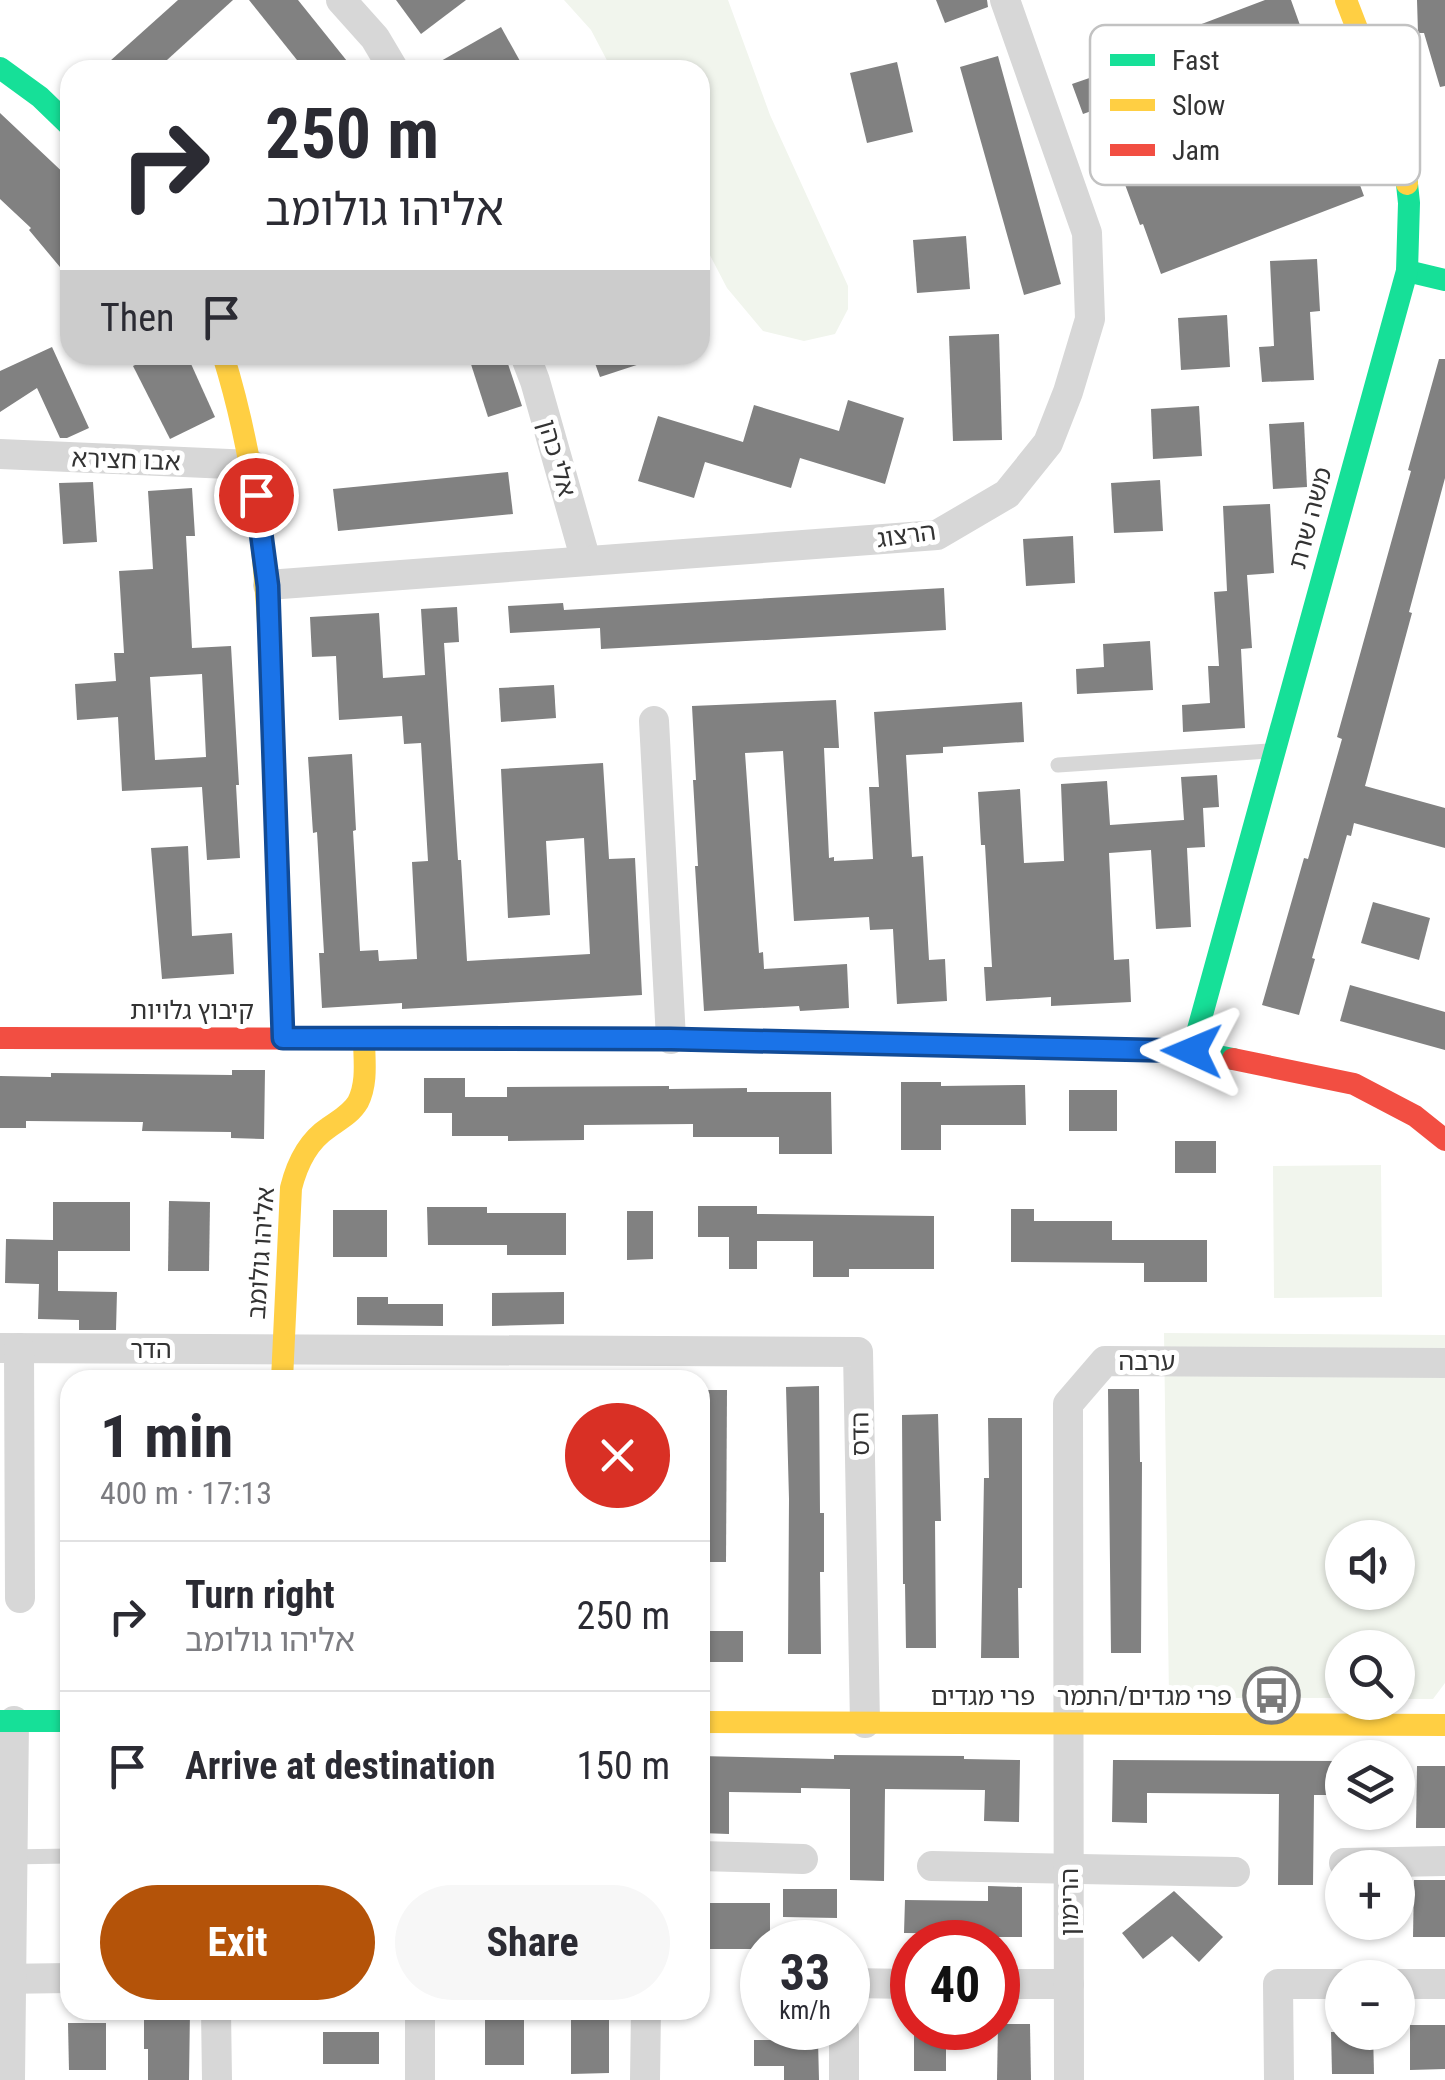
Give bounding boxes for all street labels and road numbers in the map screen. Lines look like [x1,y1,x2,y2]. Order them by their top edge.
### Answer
street label: אלי כהן [532,416,582,500]
street label: אבו חצירא [71,444,181,476]
street label: משה שרת [1283,464,1337,572]
street label: הרצוג [875,516,937,554]
street label: קיבוץ גלויות [130,996,254,1025]
street label: אליהו גולומב [242,1186,280,1320]
street label: הדר [130,1335,172,1364]
street label: ערבה [1119,1347,1175,1376]
street label: הדס [845,1412,875,1456]
street label: פרי מגדים [931,1682,1035,1711]
street label: הרימון [1055,1868,1084,1936]

